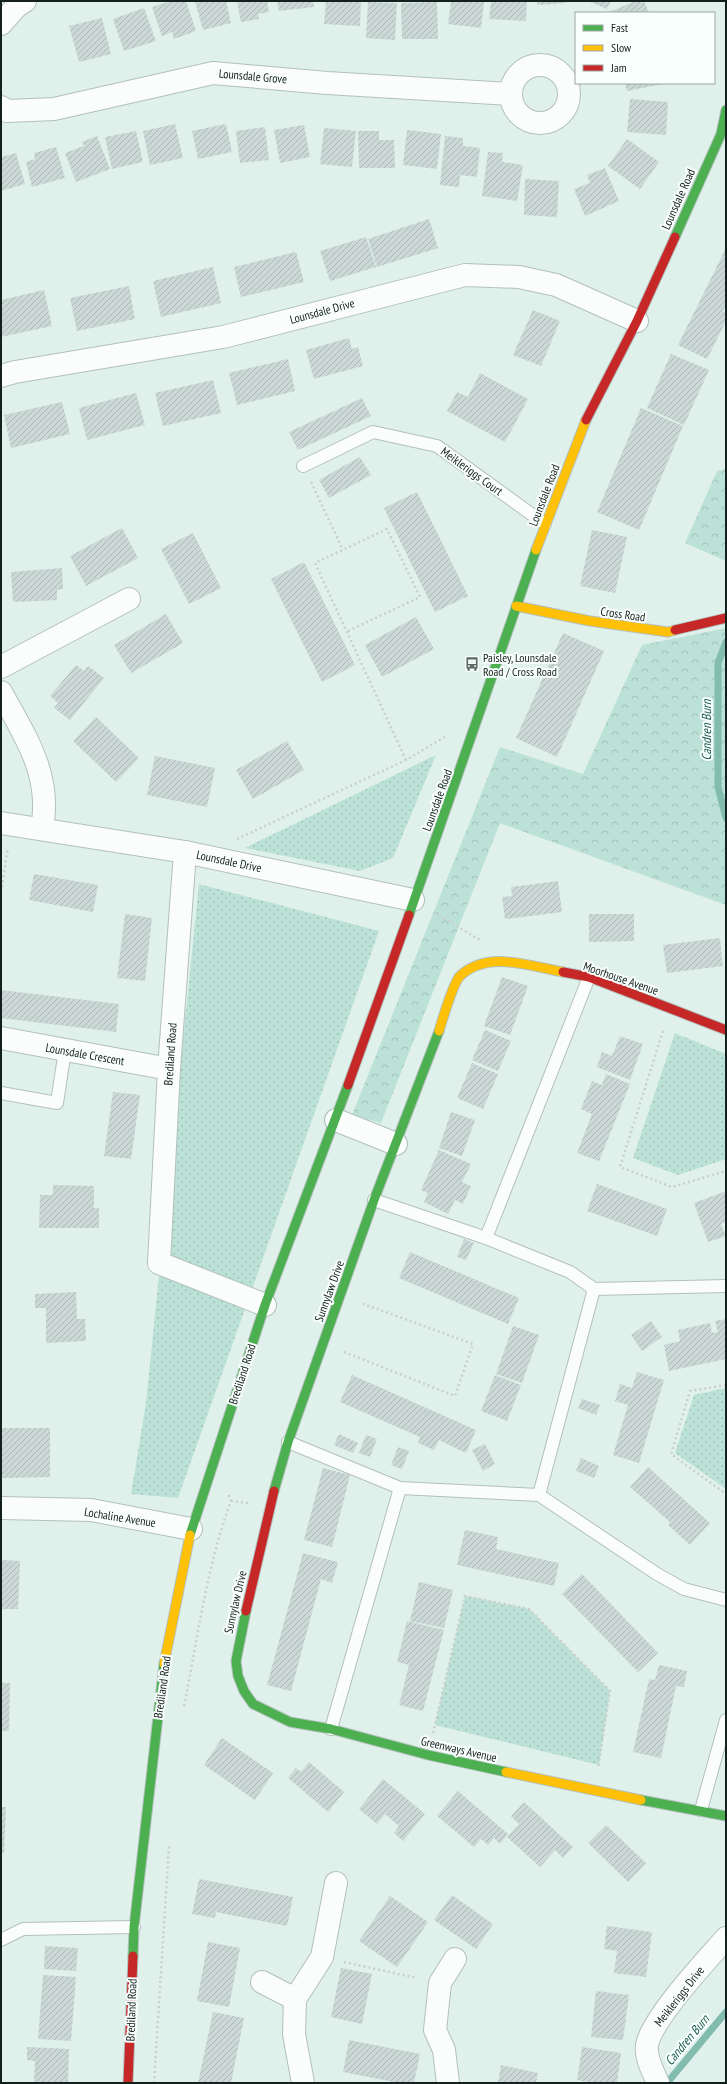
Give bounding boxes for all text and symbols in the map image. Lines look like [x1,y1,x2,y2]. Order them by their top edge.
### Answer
legend [575,12,715,84]
text: Fast [611,20,629,35]
text: Slow [611,40,632,55]
text: Jam [610,60,627,75]
street label: Lounsdale Grove [218,66,288,86]
street label: Lounsdale Road [658,166,698,232]
street label: Lounsdale Drive [288,295,356,327]
street label: Meikleriggs Court [438,444,506,499]
street label: Lounsdale Road [525,462,563,528]
street label: Cross Road [600,603,646,625]
place label: Paisley, Lounsdale Road / Cross Road [483,650,557,679]
bus stop icon: Paisley, Lounsdale Road / Cross Road [464,656,480,672]
water label: Candren Burn [698,698,715,760]
street label: Lounsdale Road [419,767,455,833]
street label: Lounsdale Drive [195,847,263,875]
street label: Moorhouse Avenue [581,958,661,998]
street label: Brediland Road [160,1022,180,1086]
street label: Lounsdale Crescent [44,1040,126,1068]
street label: Sunnylaw Drive [311,1258,347,1324]
street label: Brediland Road [225,1342,259,1406]
street label: Lochaline Avenue [83,1504,157,1530]
street label: Sunnylaw Drive [220,1569,250,1635]
street label: Brediland Road [150,1655,174,1719]
street label: Greenways Avenue [420,1733,498,1765]
street label: Meikleriggs Drive [651,1963,707,2029]
street label: Brediland Road [122,1978,140,2042]
water label: Candren Burn [661,2010,714,2069]

